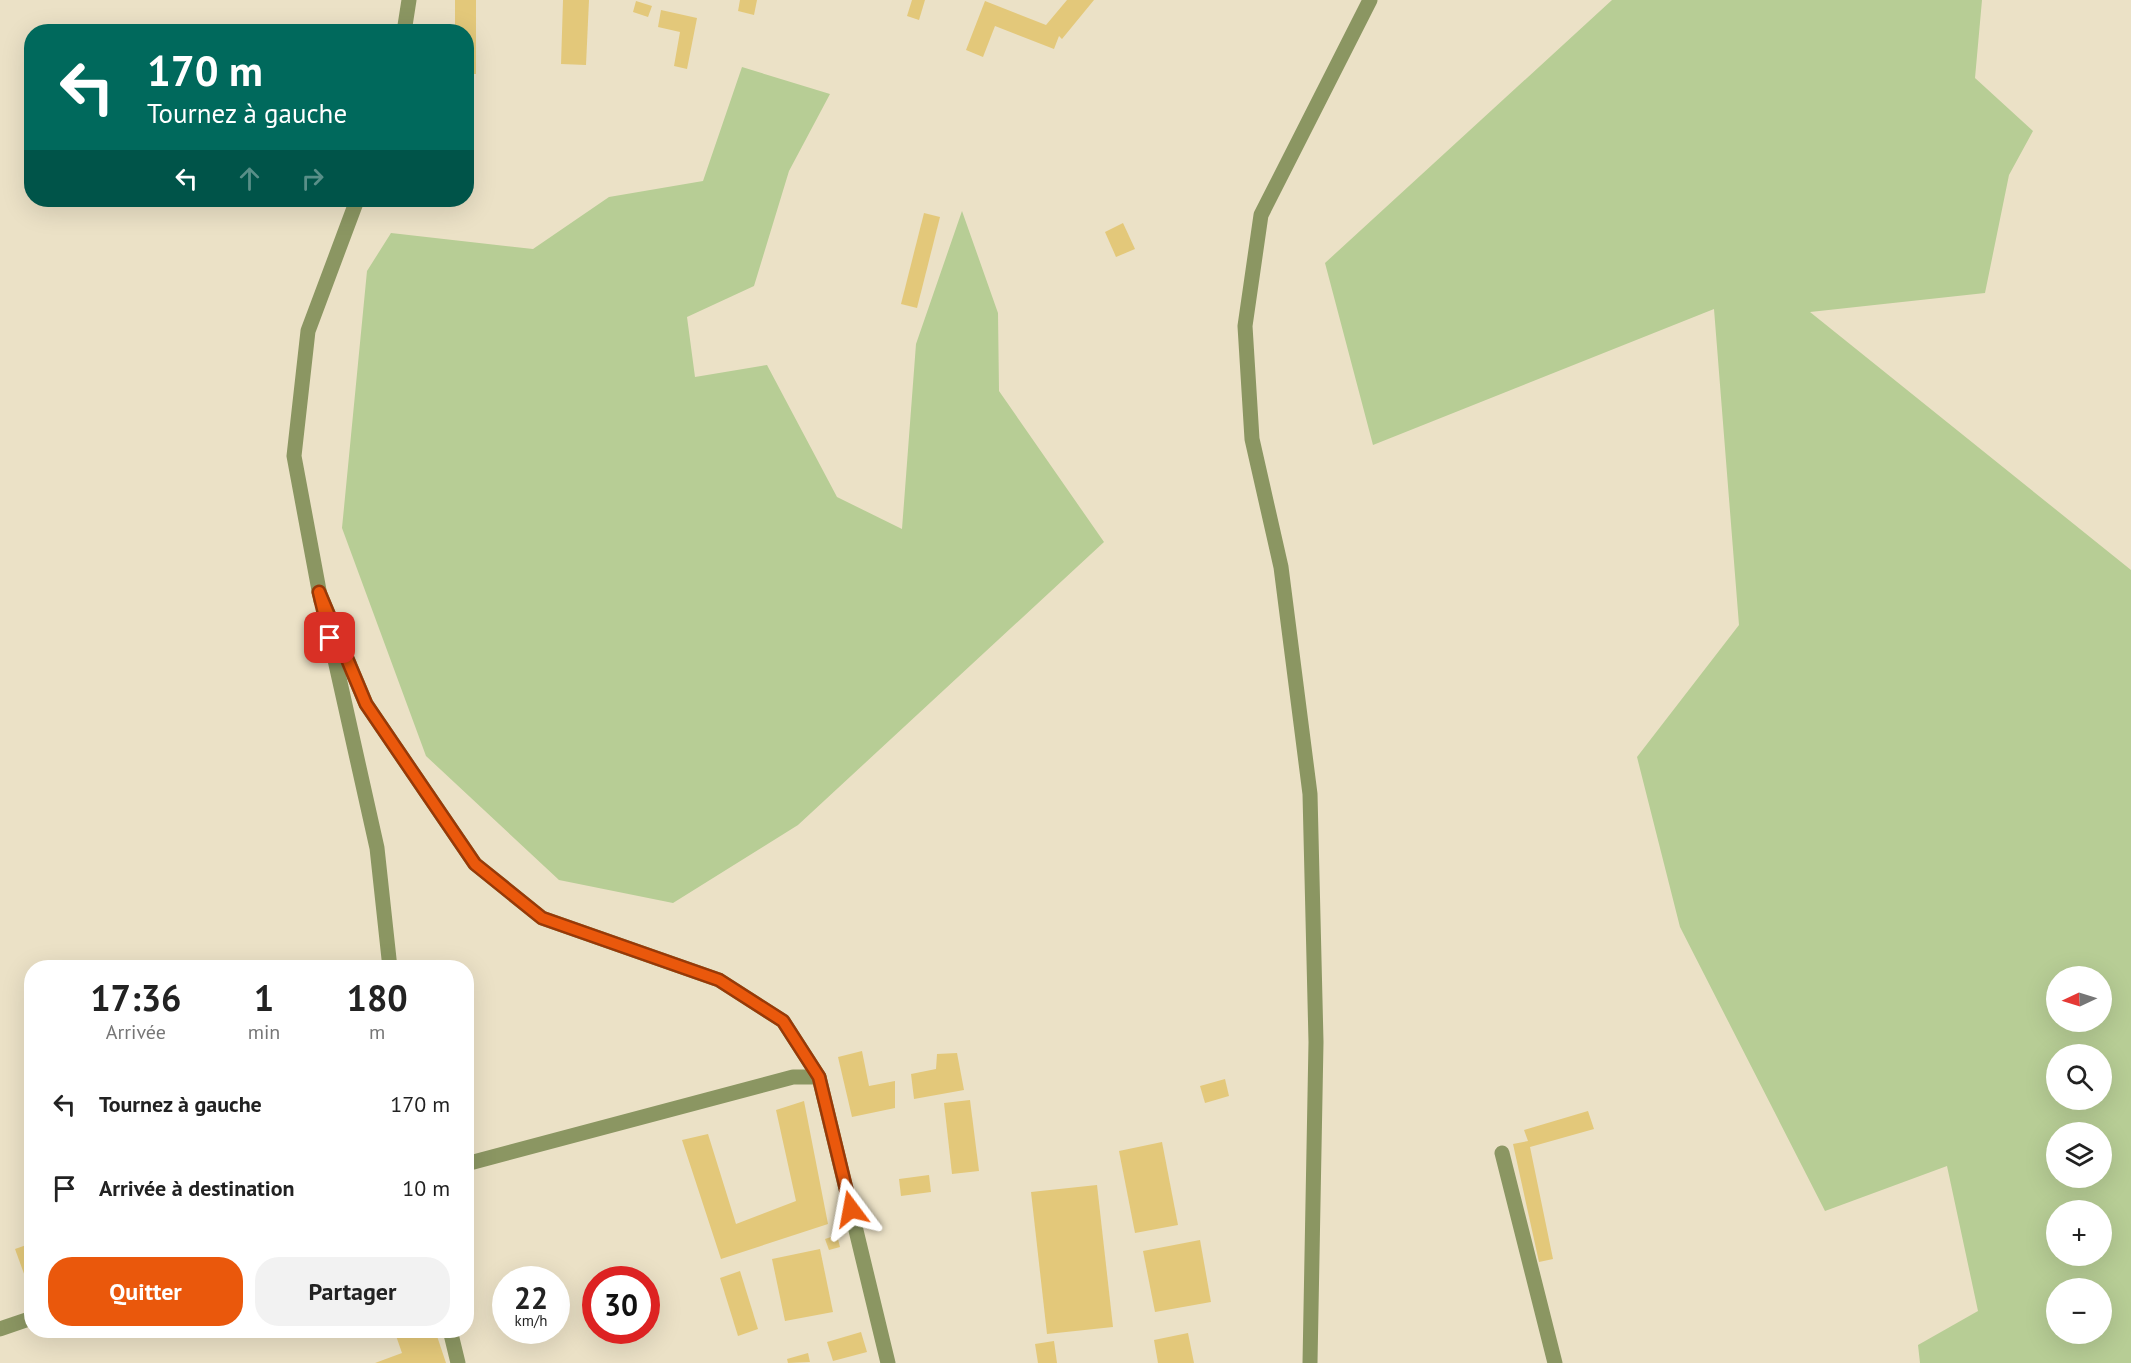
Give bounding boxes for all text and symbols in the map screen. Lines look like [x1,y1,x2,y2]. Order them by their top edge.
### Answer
text: 170 m [147,43,263,98]
icon: left [48,48,126,126]
text: Tournez à gauche [147,96,347,130]
icon: left [170,162,203,195]
icon: ahead [233,162,266,195]
icon: right [296,162,329,195]
pin [304,612,355,663]
icon: arrive [313,621,346,654]
north arrow [2046,966,2112,1032]
map controls [2046,966,2112,1344]
text: 17:36 [90,974,182,1021]
text: 1 [254,974,274,1021]
text: 180 [347,974,408,1021]
text: Arrivée [106,1019,166,1045]
text: min [248,1019,280,1045]
text: m [369,1019,385,1045]
button: search [2046,1044,2112,1110]
icon: left [48,1088,81,1121]
text: Tournez à gauche [99,1090,262,1118]
text: 170 m [390,1090,450,1118]
button: layers [2046,1122,2112,1188]
icon: arrive [48,1172,81,1205]
text: Arrivée à destination [99,1174,295,1202]
text: 10 m [402,1174,450,1202]
position arrow [819,1177,883,1241]
button: + [2046,1200,2112,1266]
button: Quitter [48,1257,243,1326]
button: Partager [255,1257,450,1326]
speed limit sign: 30 [582,1266,660,1344]
text: 22 [514,1278,548,1317]
button: − [2046,1278,2112,1344]
text: km/h [515,1311,547,1330]

